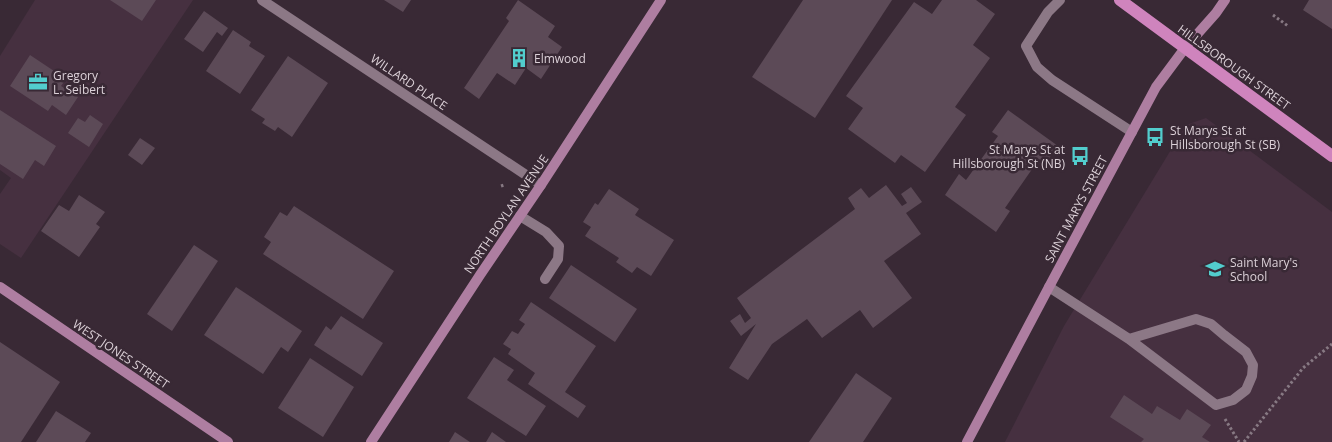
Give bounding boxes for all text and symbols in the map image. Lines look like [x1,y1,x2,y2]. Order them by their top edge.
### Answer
street label: HILLSBOROUGH STREET [1174,20,1294,114]
building icon: Elmwood [508,47,530,69]
street label: WILLARD PLACE [367,50,451,114]
place label: Elmwood [534,50,586,67]
place label: Gregory L. Seibert [53,67,105,98]
office icon: Gregory L. Seibert [27,71,49,93]
place label: St Marys St at Hillsborough St (SB) [1170,122,1281,153]
bus stop icon: St Marys St at Hillsborough St (SB) [1144,126,1166,148]
place label: St Marys St at Hillsborough St (NB) [952,141,1065,172]
bus stop icon: St Marys St at Hillsborough St (NB) [1069,145,1091,167]
street label: NORTH BOYLAN AVENUE [460,151,552,277]
street label: SAINT MARYS STREET [1041,152,1112,266]
place label: Saint Mary's School [1230,254,1298,285]
school or university icon: Saint Mary's School [1204,258,1226,280]
street label: WEST JONES STREET [70,315,173,393]

